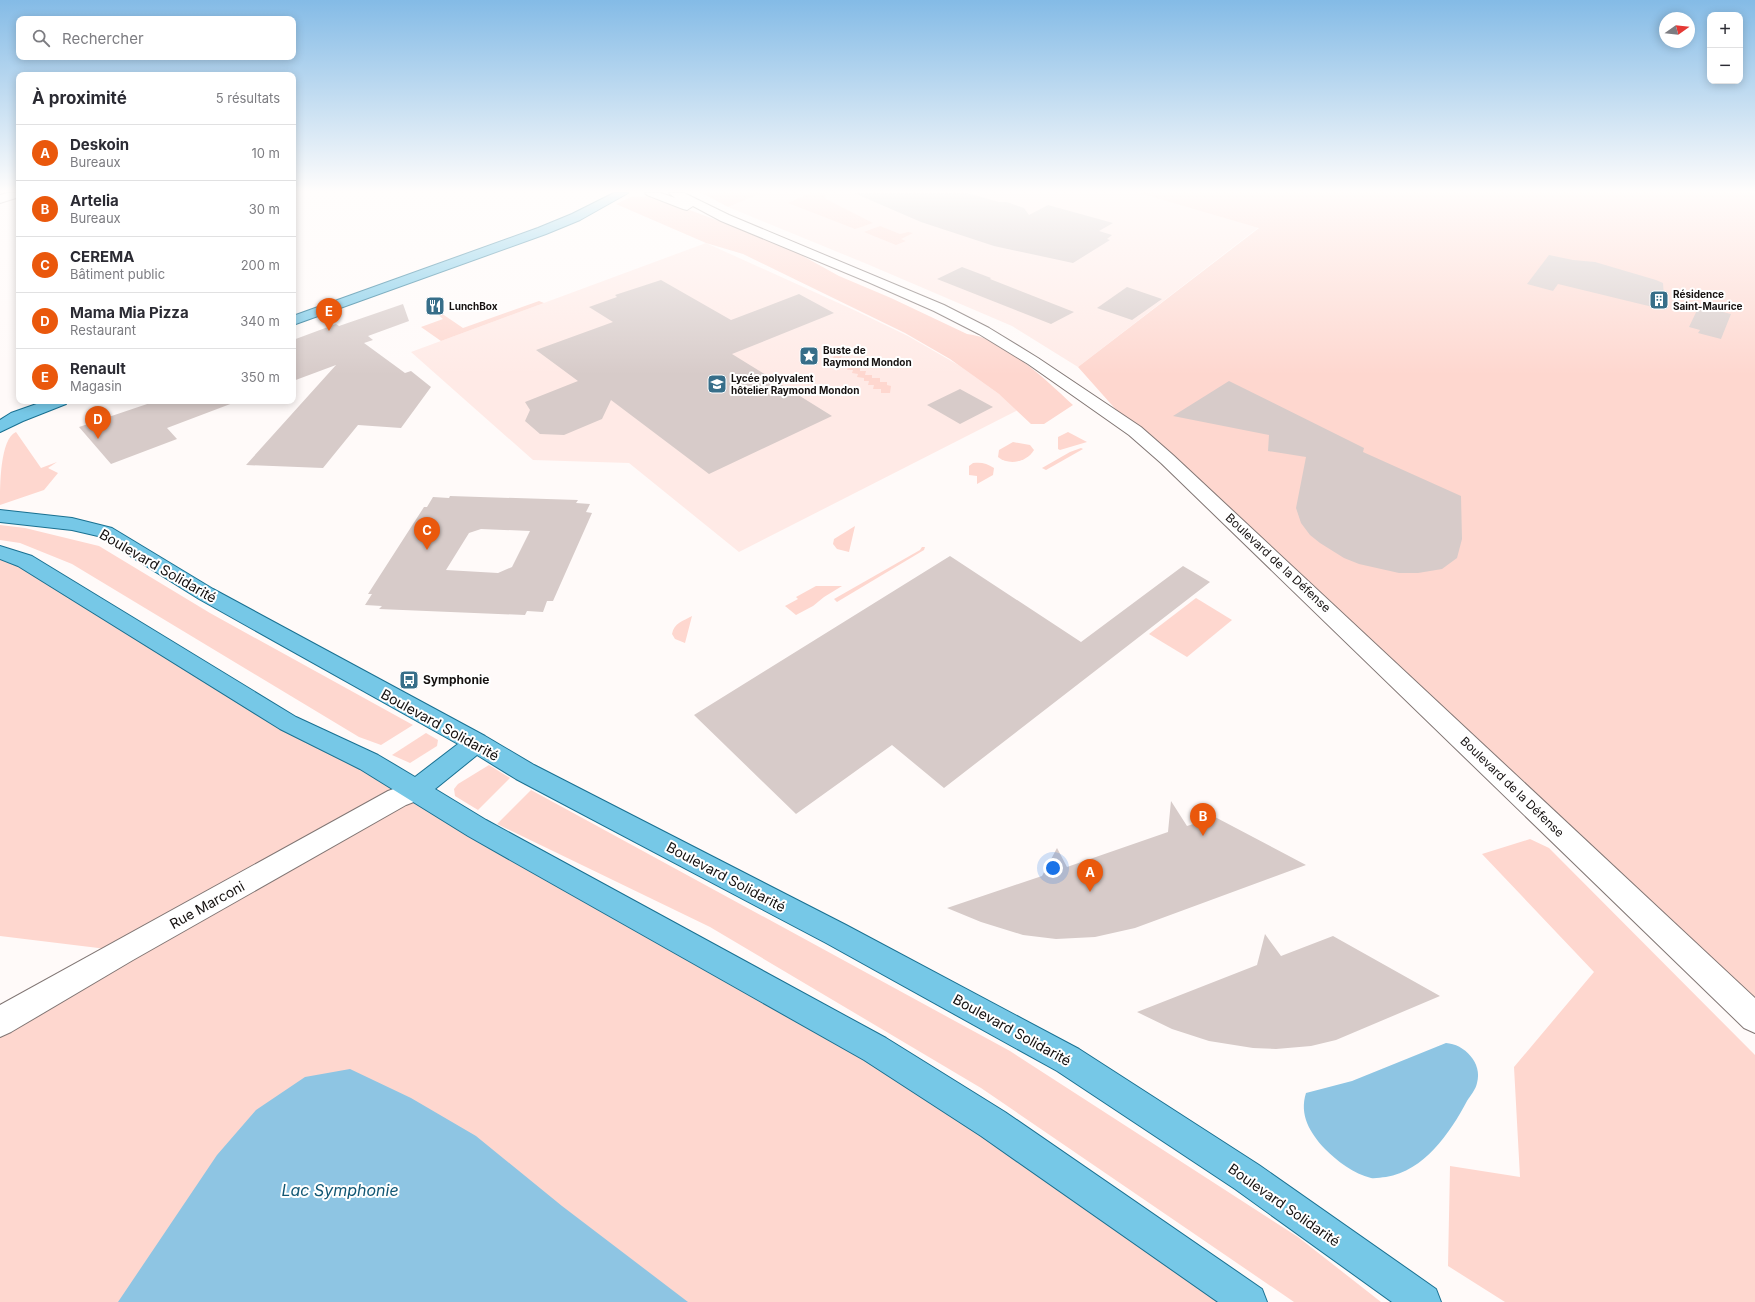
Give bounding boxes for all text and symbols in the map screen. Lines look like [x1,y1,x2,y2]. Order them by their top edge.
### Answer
north arrow [1659,12,1695,48]
map controls [1707,12,1743,84]
button: + [1707,12,1743,48]
search box [16,16,296,60]
icon: search [30,27,52,49]
text: Rechercher [62,29,144,48]
button: − [1707,48,1743,84]
text: À proximité [32,88,127,108]
text: 5 résultats [216,90,280,106]
text: Deskoin [70,135,129,154]
text: A [40,145,50,161]
text: 10 m [251,145,280,161]
text: Bureaux [70,154,121,170]
text: Artelia [70,191,119,210]
text: B [41,201,49,217]
text: 30 m [249,201,280,217]
text: Bureaux [70,210,121,226]
text: CEREMA [70,247,134,266]
text: C [40,257,50,273]
text: 200 m [241,257,280,273]
text: Bâtiment public [70,266,165,282]
place label: Résidence Saint-Maurice [1673,288,1743,312]
building icon: Résidence Saint-Maurice [1648,289,1670,311]
restaurant icon: LunchBox [424,295,446,317]
pin: E [316,298,342,331]
place label: LunchBox [449,300,498,312]
text: Mama Mia Pizza [70,303,189,322]
text: D [40,313,50,329]
text: 340 m [240,313,280,329]
text: Restaurant [70,322,136,338]
place label: Buste de Raymond Mondon [823,344,912,369]
place icon: Buste de Raymond Mondon [798,345,820,367]
text: Renault [70,359,126,378]
text: E [41,369,49,385]
text: 350 m [241,369,280,385]
place label: Lycée polyvalent hôtelier Raymond Mondon [731,372,859,397]
school or university icon: Lycée polyvalent hôtelier Raymond Mondon [706,373,728,395]
text: Magasin [70,378,122,394]
pin: D [85,406,111,439]
street label: Boulevard de la Défense [1223,510,1334,615]
pin: C [414,517,440,550]
street label: Boulevard Solidarité [97,525,220,606]
bus stop icon: Symphonie [398,669,420,691]
place label: Symphonie [423,672,489,687]
street label: Boulevard Solidarité [378,685,502,764]
street label: Boulevard de la Défense [1457,733,1567,840]
pin: B [1190,803,1216,836]
street label: Boulevard Solidarité [664,838,789,915]
your location [1043,858,1063,878]
pin: A [1077,859,1103,892]
street label: Rue Marconi [166,877,247,932]
street label: Boulevard Solidarité [950,990,1074,1069]
street label: Boulevard Solidarité [1225,1160,1343,1250]
water label: Lac Symphonie [281,1180,399,1200]

